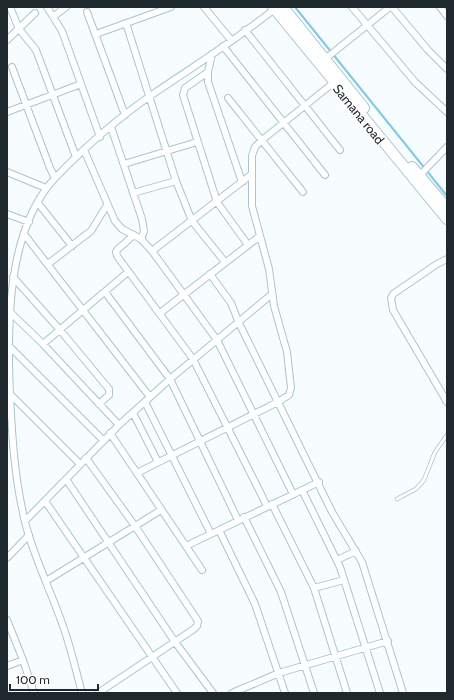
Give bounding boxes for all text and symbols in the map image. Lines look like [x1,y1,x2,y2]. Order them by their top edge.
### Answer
street label: Samana road [330,81,388,147]
scale bar [10,666,98,692]
text: 100 m [16,672,50,687]

